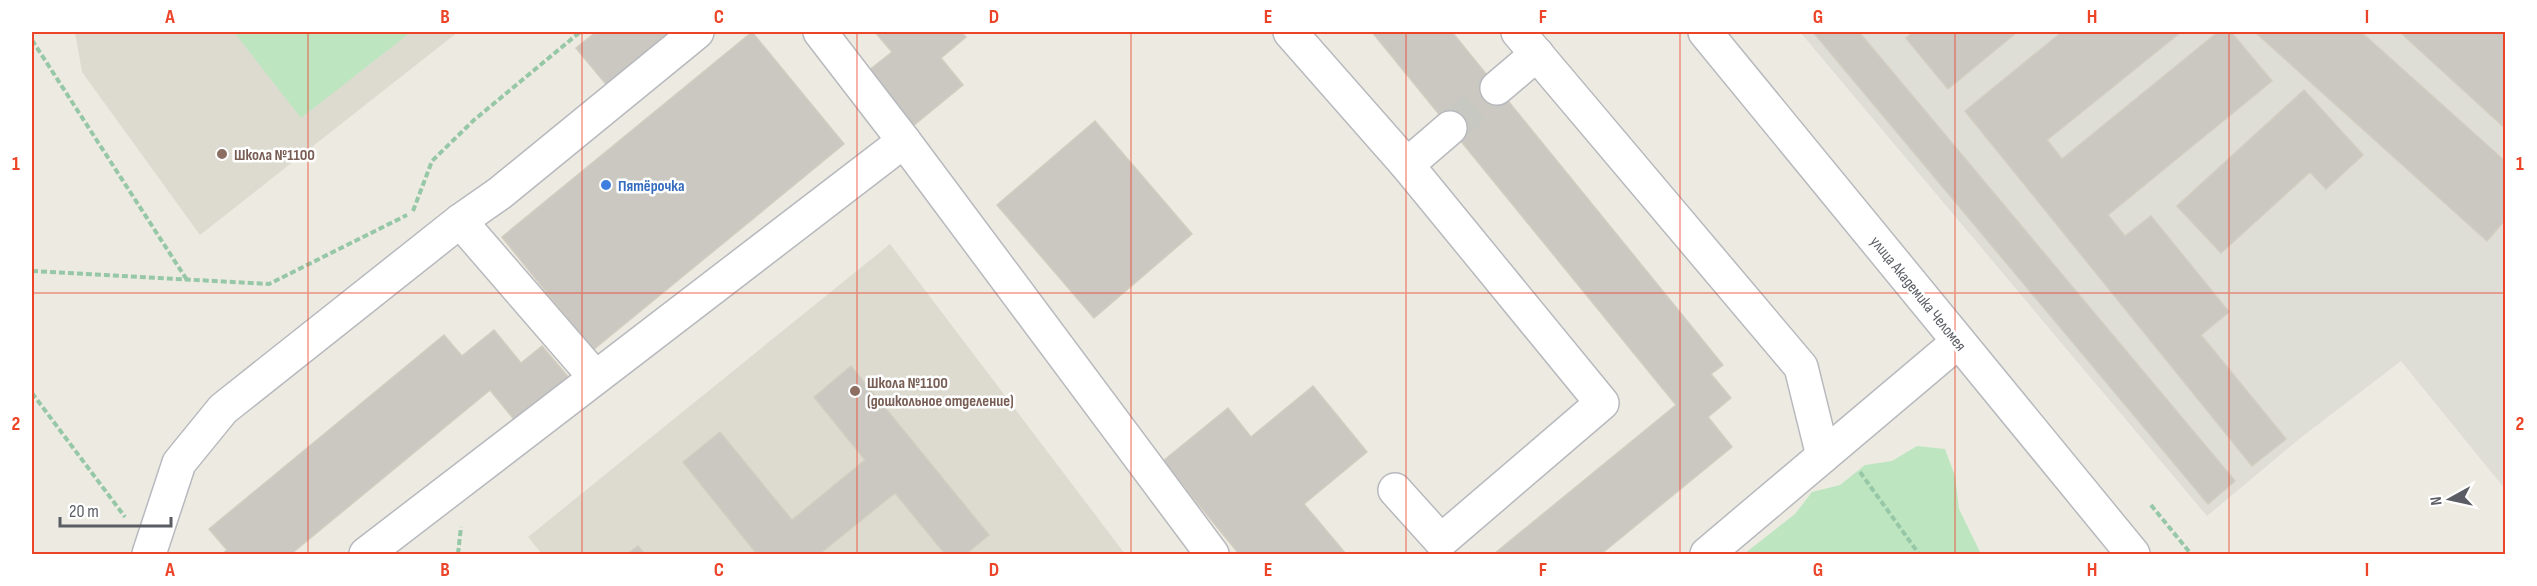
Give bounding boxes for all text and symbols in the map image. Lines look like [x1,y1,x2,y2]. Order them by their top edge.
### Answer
text: A [164,5,175,29]
text: B [440,5,450,29]
text: C [714,5,724,29]
text: D [989,5,999,29]
text: E [1264,5,1272,29]
text: F [1539,5,1547,29]
text: G [1813,5,1823,29]
text: H [2087,5,2097,29]
text: I [2365,5,2369,29]
place label: Школа №1100 [234,146,315,165]
marker: Школа №1100 [215,147,229,161]
text: 1 [12,152,20,176]
text: 1 [2516,152,2524,176]
place label: Пятёрочка [618,177,685,196]
marker: Пятёрочка [599,178,613,192]
street label: улица Академика Челомея [1866,233,1970,355]
place label: Школа №1100 (дошкольное отделение) [867,374,1014,411]
marker: Школа №1100 (дошкольное отделение) [848,384,862,398]
text: 2 [12,412,20,436]
text: 2 [2516,412,2524,436]
north arrow [2420,469,2480,529]
scale bar [60,490,171,528]
text: N [2427,495,2447,506]
text: 20 m [69,501,99,522]
text: A [164,558,175,582]
text: B [440,558,450,582]
text: C [714,558,724,582]
text: D [989,558,999,582]
text: E [1264,558,1272,582]
text: F [1539,558,1547,582]
text: G [1813,558,1823,582]
text: H [2087,558,2097,582]
text: I [2365,558,2369,582]

